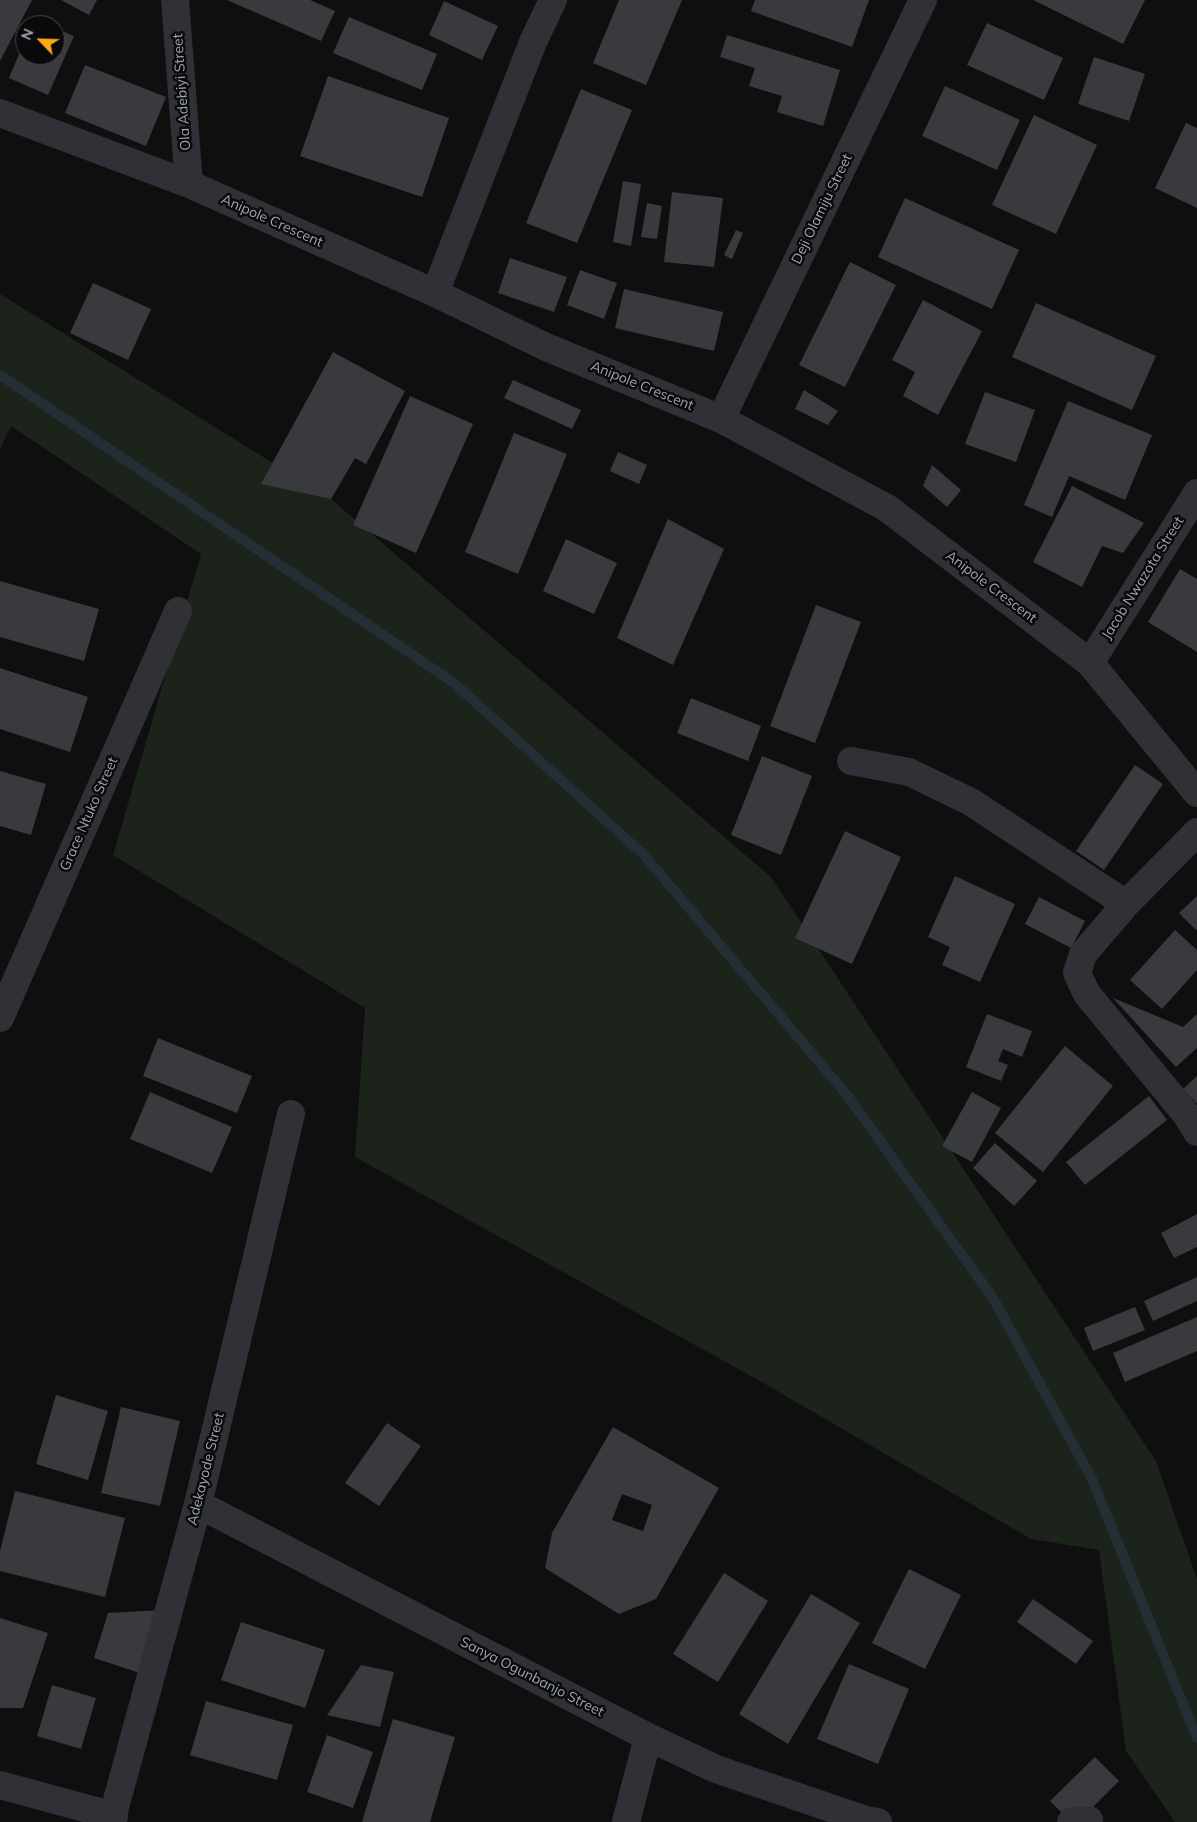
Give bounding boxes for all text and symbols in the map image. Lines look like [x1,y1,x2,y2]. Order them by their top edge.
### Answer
north arrow [15,15,65,65]
text: N [17,26,38,43]
street label: Ola Adebiyi Street [170,33,194,151]
street label: Deji Olamiju Street [788,151,856,267]
street label: Anipole Crescent [219,191,325,251]
street label: Anipole Crescent [588,358,696,414]
street label: Jacob Nwazota Street [1098,514,1188,642]
street label: Anipole Crescent [942,547,1040,627]
street label: Grace Ntuko Street [56,755,122,873]
street label: Adekayode Street [184,1411,228,1527]
street label: Sanya Ogunbanjo Street [457,1633,607,1721]

